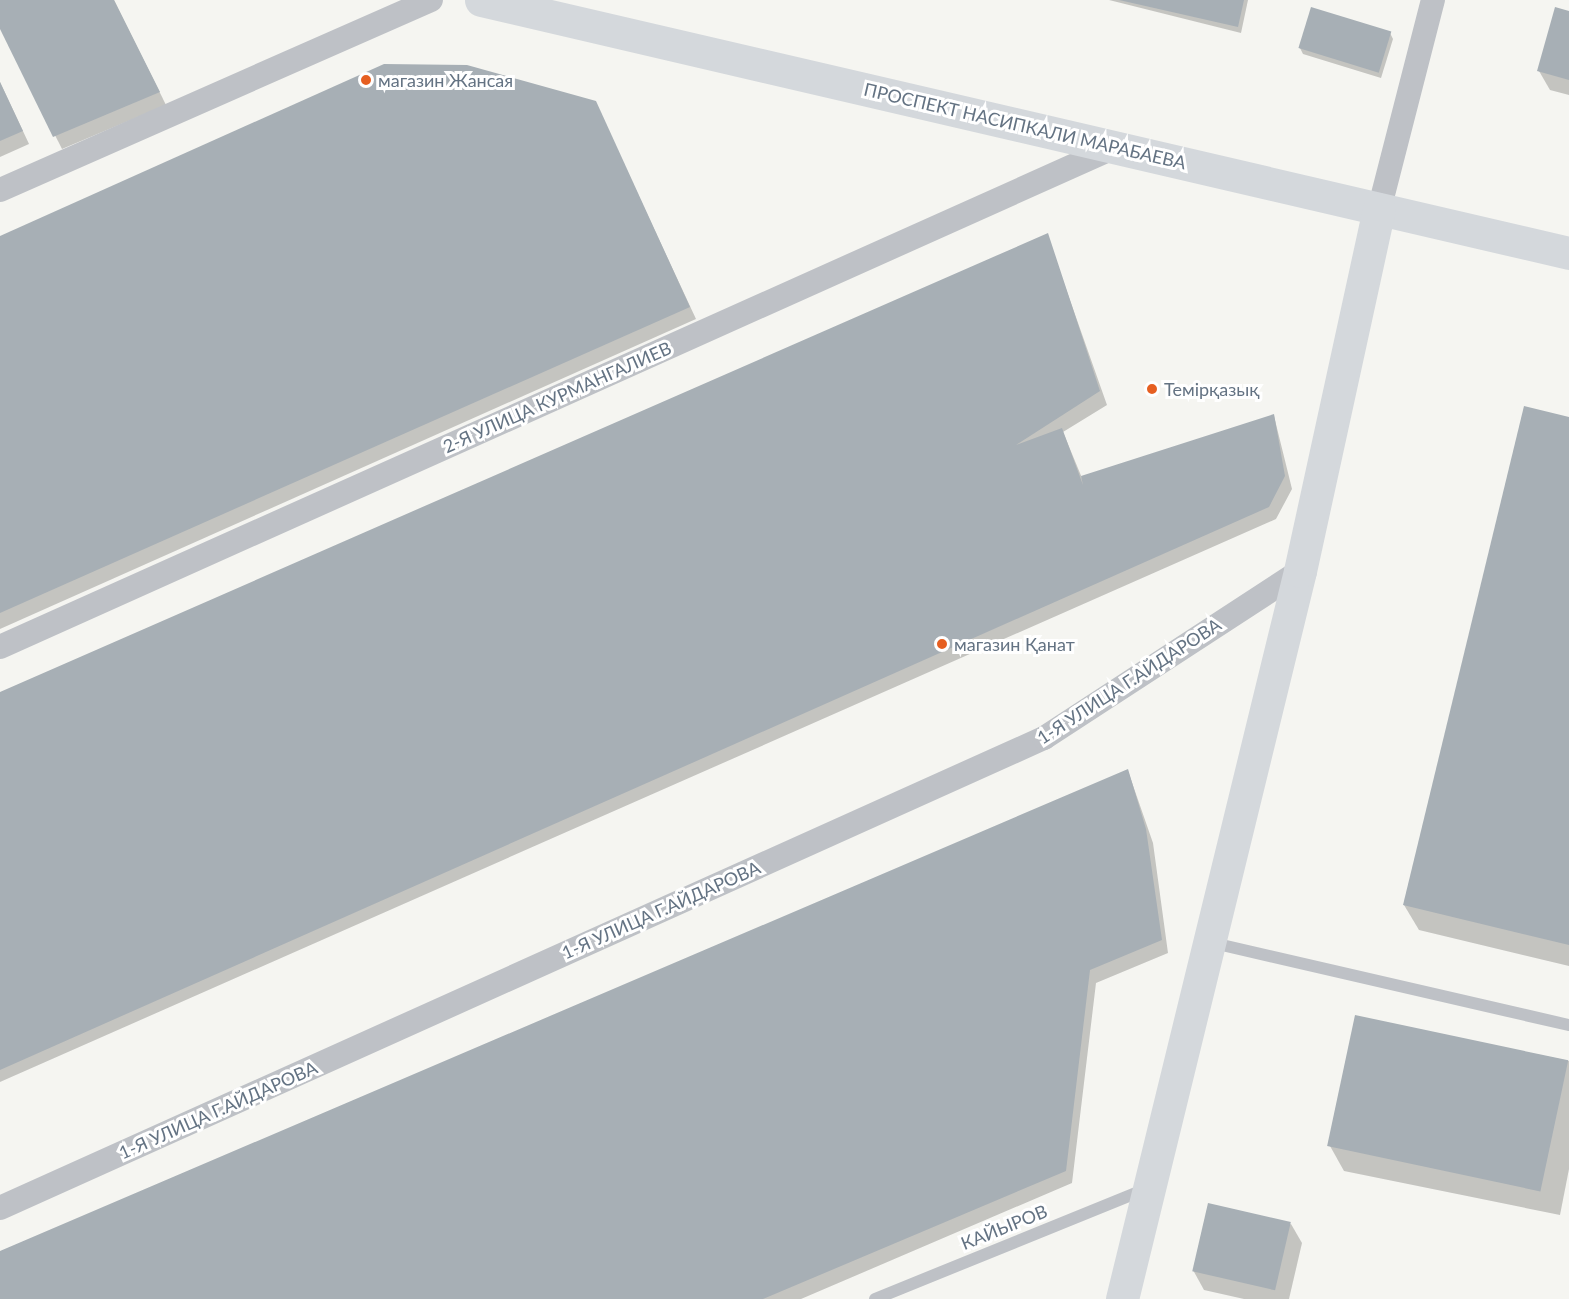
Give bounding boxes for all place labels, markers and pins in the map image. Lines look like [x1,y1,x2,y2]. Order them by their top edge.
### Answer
place label: магазин Жансая [378,69,513,91]
marker: магазин Жансая [359,73,373,87]
place label: Темірқазық [1164,378,1260,400]
marker: Темірқазық [1145,382,1159,396]
place label: магазин Қанат [954,633,1075,655]
marker: магазин Қанат [935,637,949,651]

